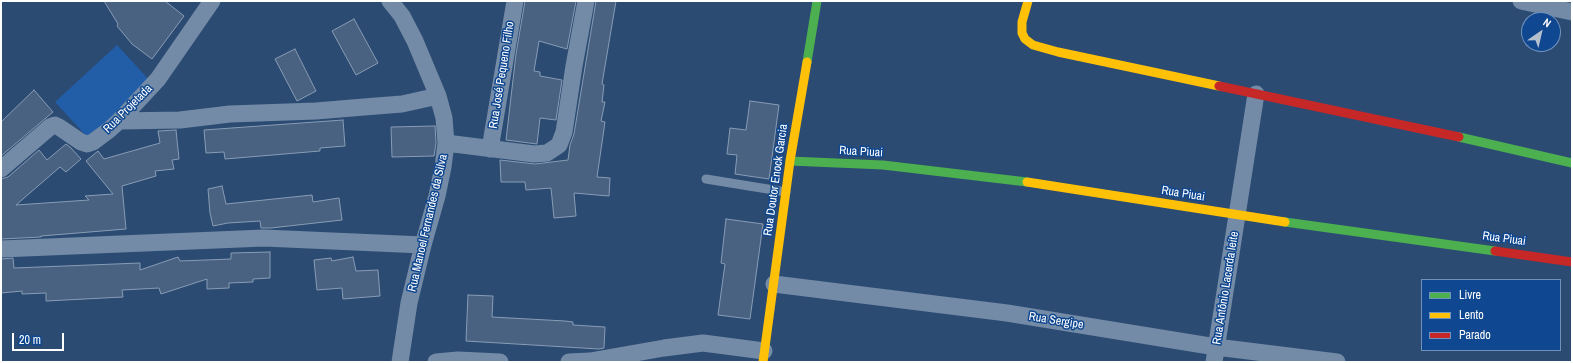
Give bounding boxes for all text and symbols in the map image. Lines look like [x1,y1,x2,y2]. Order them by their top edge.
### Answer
north arrow [1521,12,1561,52]
text: N [1541,15,1554,31]
street label: Rua José Pequeno Filho [486,20,518,130]
street label: Rua Projetada [101,82,155,136]
street label: Rua Doutor Enock Garcia [761,123,791,237]
street label: Rua Piuai [839,144,883,160]
street label: Rua Manoel Fernandes da Silva [405,153,451,293]
street label: Rua Piuai [1160,183,1206,205]
street label: Rua Piuai [1481,229,1527,249]
street label: Rua Antônio Lacerda leite [1210,230,1242,346]
legend [1421,279,1561,351]
text: Livre [1459,287,1481,303]
text: Lento [1459,307,1484,323]
street label: Rua Sergipe [1028,310,1084,332]
scale bar [14,325,66,351]
text: Parado [1459,327,1491,343]
text: 20 m [19,332,41,348]

